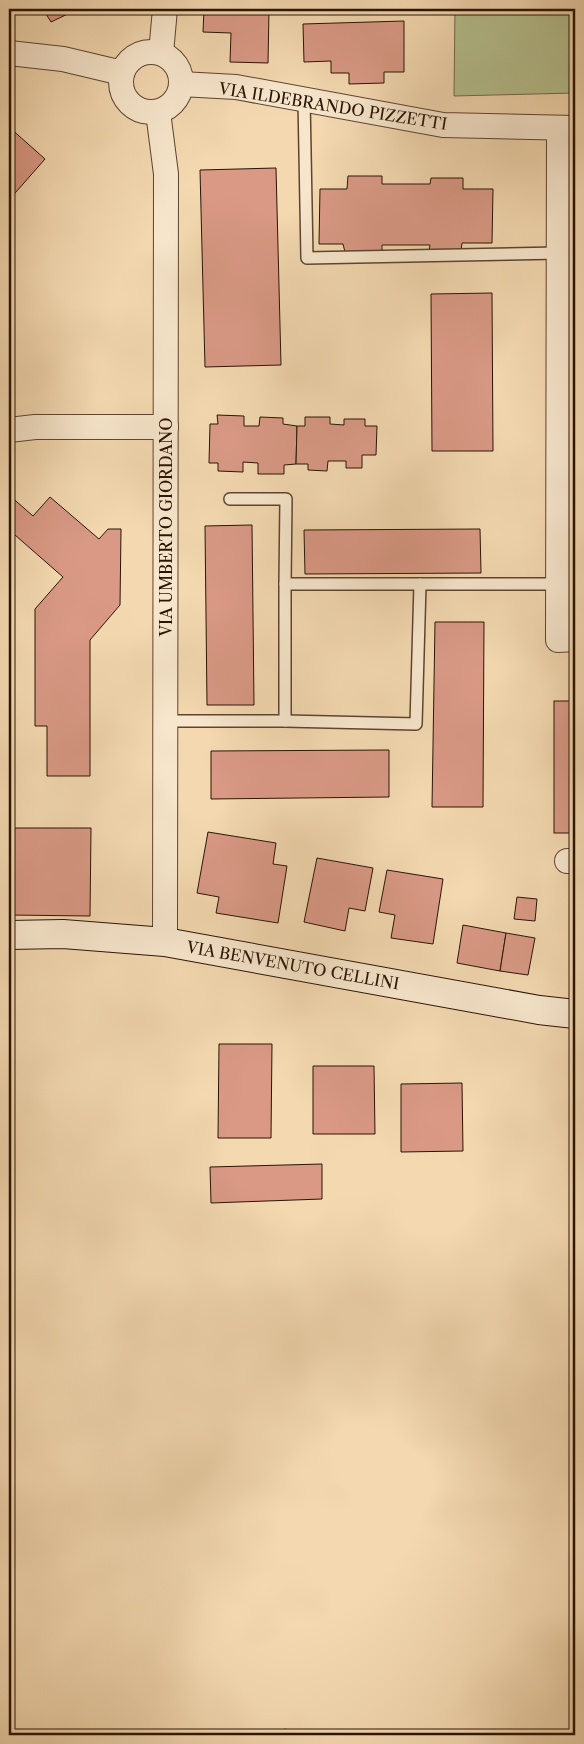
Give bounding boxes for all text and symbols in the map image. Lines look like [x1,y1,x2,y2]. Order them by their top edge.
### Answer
street label: VIA ILDEBRANDO PIZZETTI [216,78,449,134]
street label: VIA UMBERTO GIORDANO [156,418,176,637]
street label: VIA BENVENUTO CELLINI [184,936,401,994]

